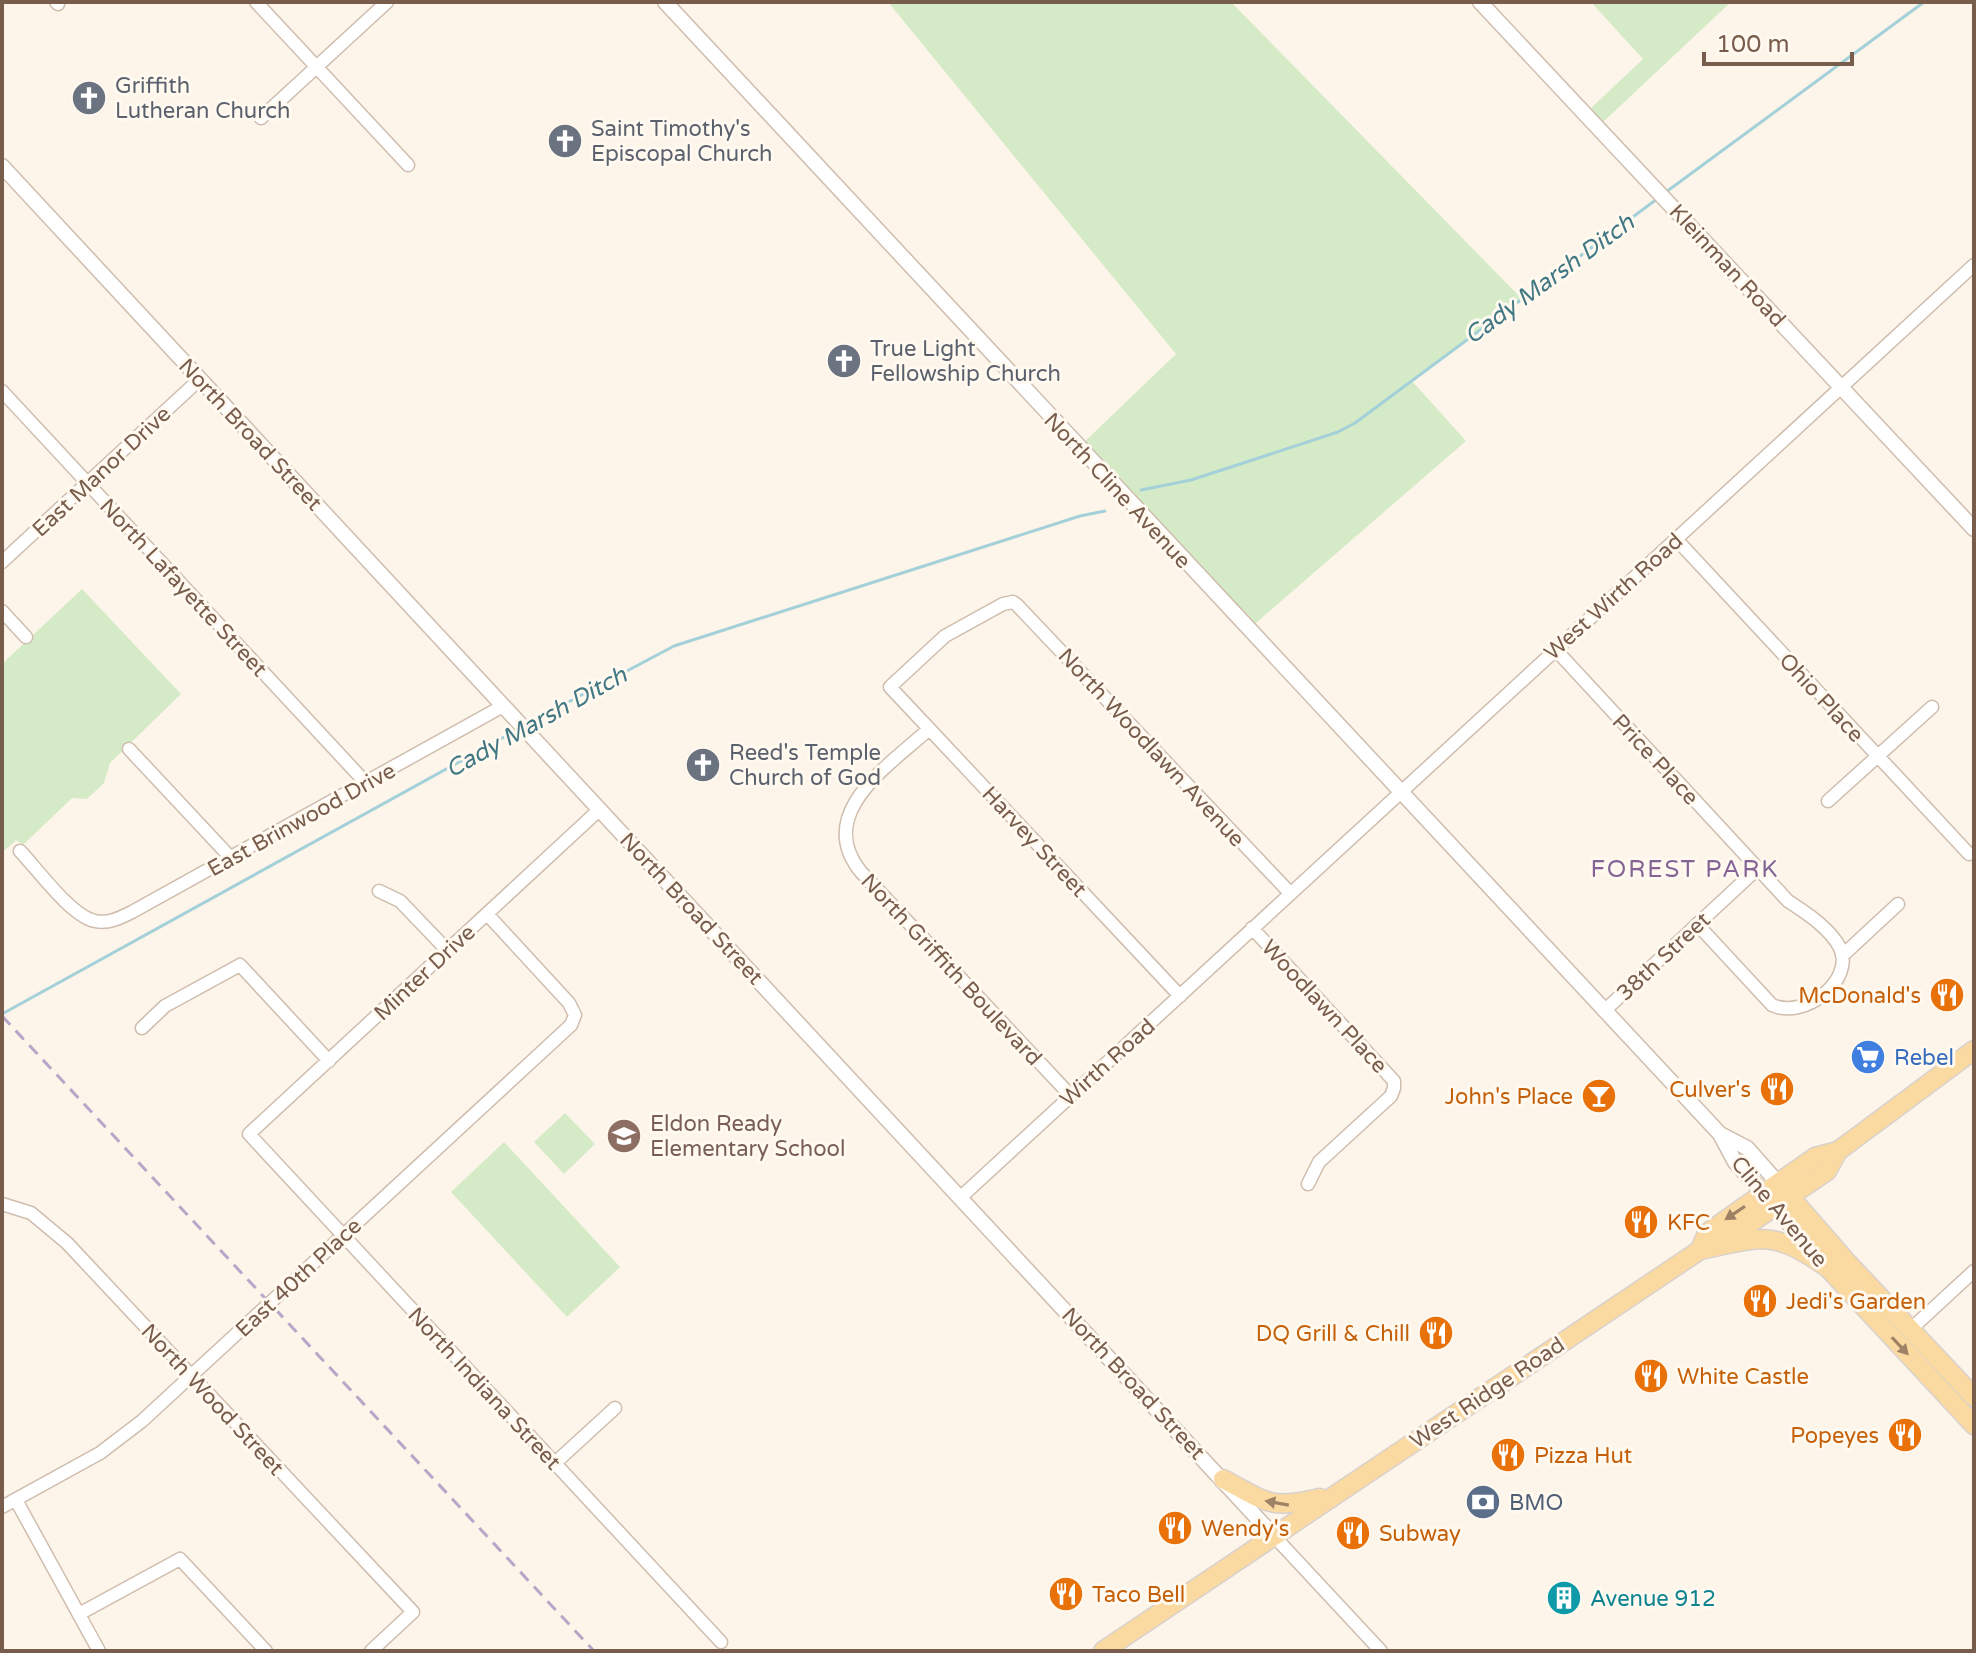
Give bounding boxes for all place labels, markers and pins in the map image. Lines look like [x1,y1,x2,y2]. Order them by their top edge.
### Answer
place label: Griffith Lutheran Church [115,73,290,124]
church icon: Griffith Lutheran Church [70,79,108,117]
place label: Saint Timothy's Episcopal Church [591,116,772,167]
church icon: Saint Timothy's Episcopal Church [546,122,584,160]
place label: True Light Fellowship Church [870,336,1061,387]
church icon: True Light Fellowship Church [825,342,863,380]
place label: Reed's Temple Church of God [729,740,881,791]
church icon: Reed's Temple Church of God [684,746,722,784]
restaurant icon: McDonald's [1928,976,1966,1014]
place label: McDonald's [1798,983,1921,1009]
supermarket icon: Rebel [1849,1038,1887,1076]
place label: Rebel [1894,1045,1954,1071]
restaurant icon: Culver's [1758,1070,1796,1108]
bar icon: John's Place [1580,1077,1618,1115]
place label: Culver's [1669,1077,1751,1103]
place label: John's Place [1445,1084,1573,1110]
place label: Eldon Ready Elementary School [650,1111,845,1162]
school or university icon: Eldon Ready Elementary School [605,1117,643,1155]
restaurant icon: KFC [1622,1203,1660,1241]
place label: KFC [1667,1210,1710,1236]
restaurant icon: Jedi's Garden [1741,1282,1779,1320]
place label: Jedi's Garden [1786,1289,1926,1315]
restaurant icon: DQ Grill & Chill [1417,1314,1455,1352]
place label: DQ Grill & Chill [1256,1321,1410,1347]
restaurant icon: White Castle [1632,1357,1670,1395]
place label: White Castle [1677,1364,1809,1390]
restaurant icon: Popeyes [1886,1416,1924,1454]
place label: Popeyes [1790,1423,1879,1449]
restaurant icon: Pizza Hut [1489,1436,1527,1474]
place label: Pizza Hut [1534,1443,1632,1469]
bank icon: BMO [1464,1483,1502,1521]
place label: BMO [1509,1490,1563,1516]
restaurant icon: Wendy's [1156,1509,1194,1547]
restaurant icon: Subway [1334,1514,1372,1552]
place label: Wendy's [1201,1516,1289,1542]
place label: Subway [1379,1521,1461,1547]
restaurant icon: Taco Bell [1047,1575,1085,1613]
building icon: Avenue 912 [1545,1579,1583,1617]
place label: Taco Bell [1092,1582,1185,1608]
place label: Avenue 912 [1590,1586,1716,1612]

